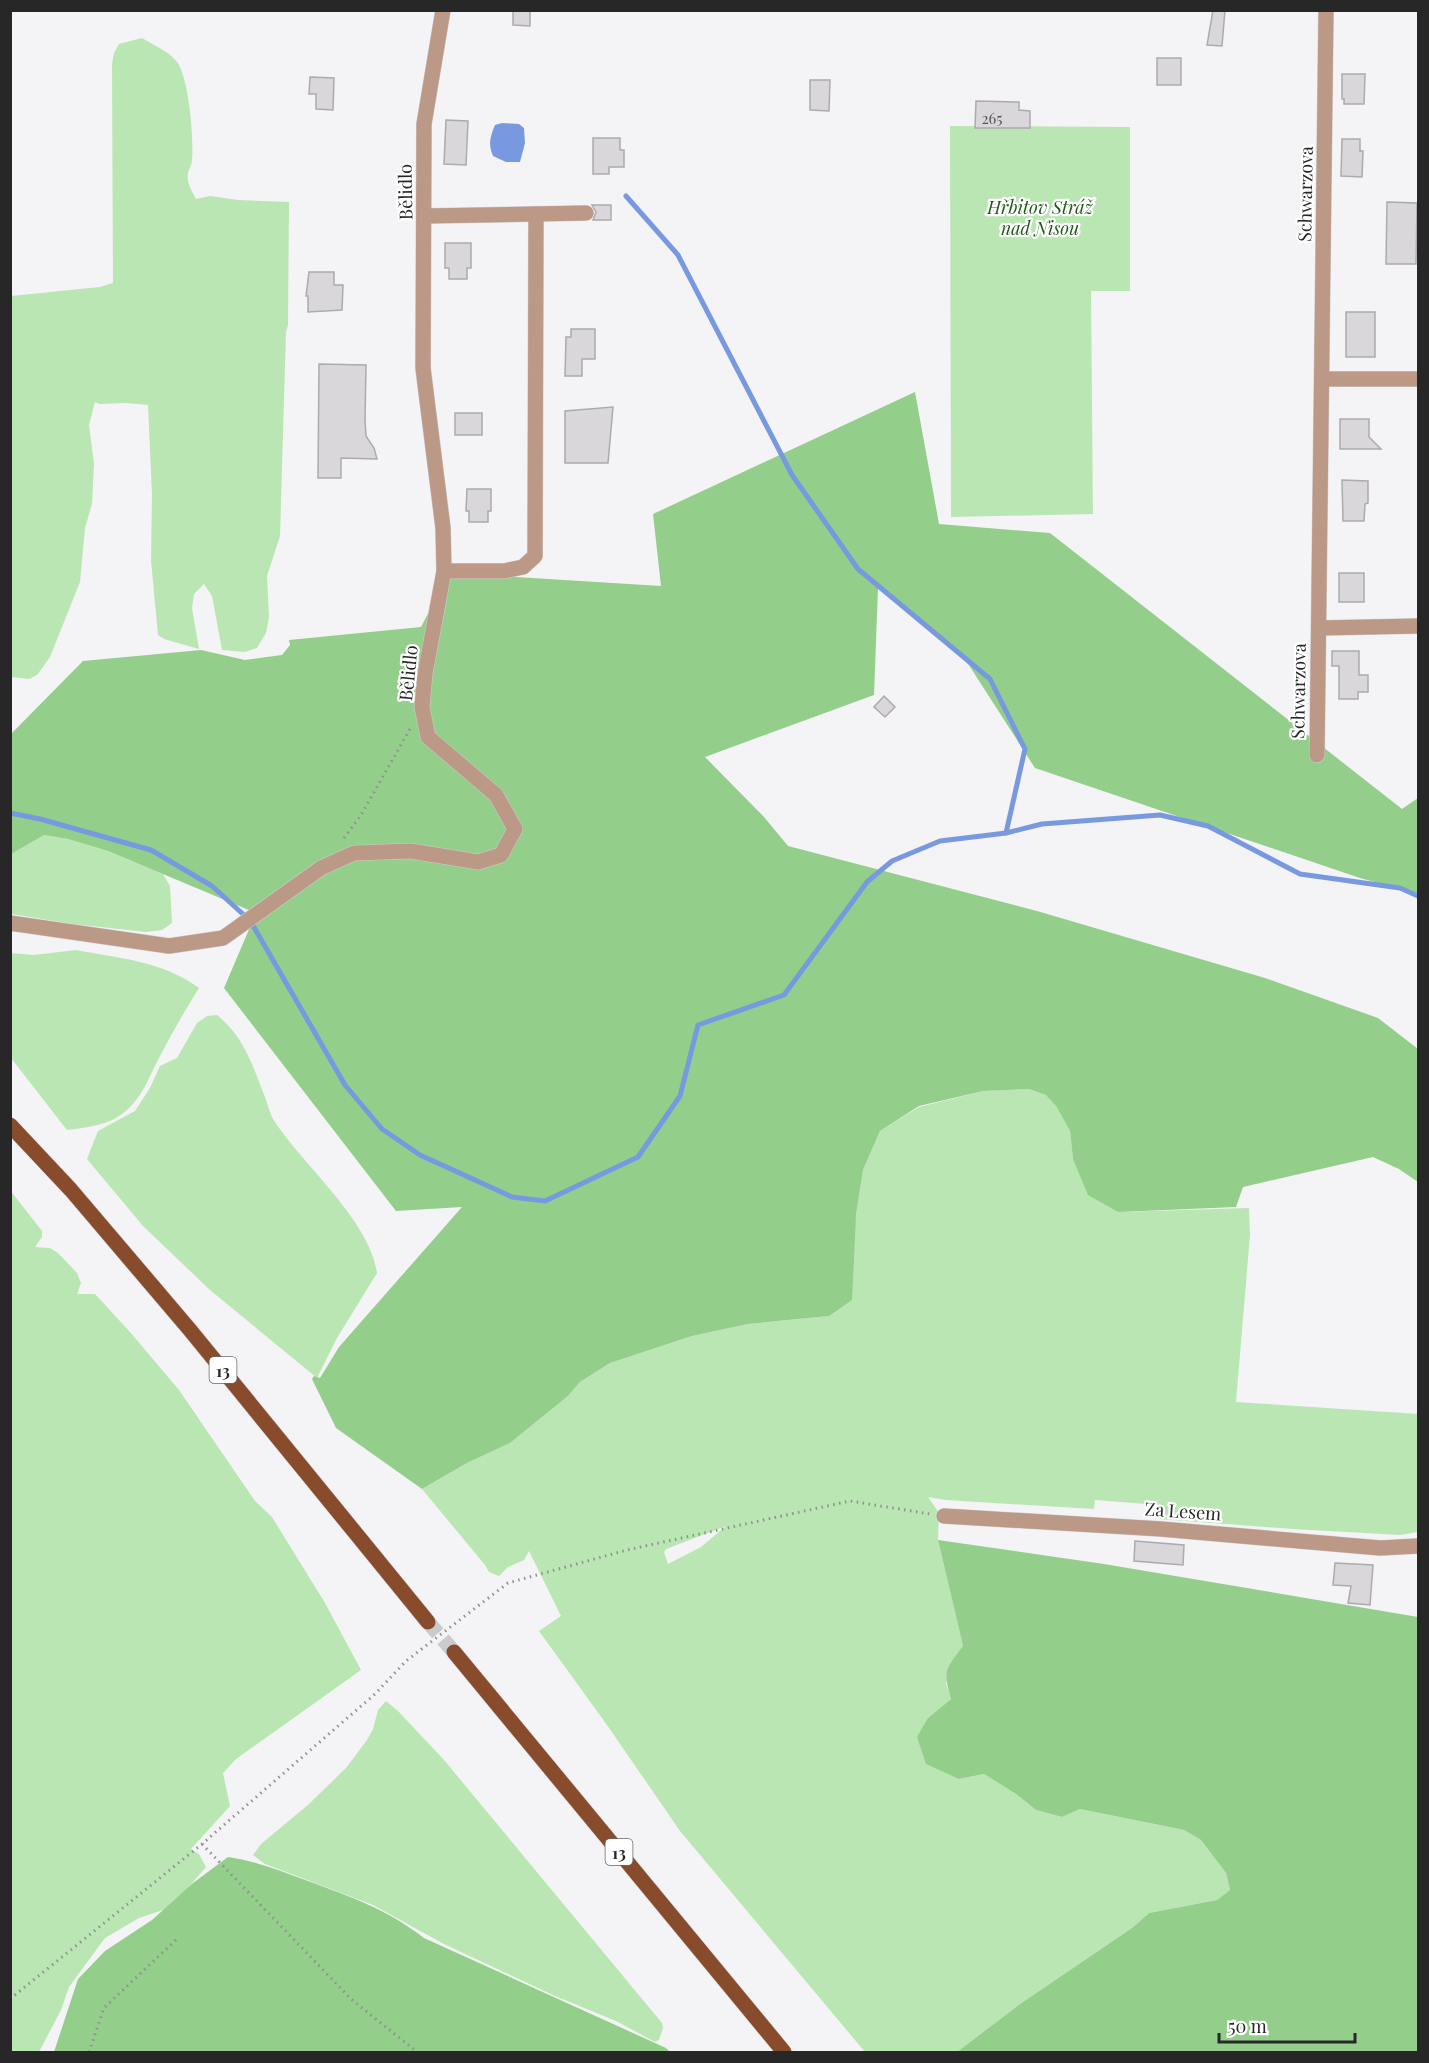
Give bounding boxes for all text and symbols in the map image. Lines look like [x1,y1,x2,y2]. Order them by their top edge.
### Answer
house number: 265 [981,108,1003,128]
street label: Schwarzova [1292,146,1318,242]
street label: Bělidlo [393,164,417,220]
park label: Hřbitov Stráž nad Nisou [986,195,1095,240]
street label: Schwarzova [1285,643,1311,739]
street label: Bělidlo [393,644,423,702]
road number: 13 [210,1357,236,1383]
street label: Za Lesem [1144,1496,1222,1526]
road number: 13 [606,1839,632,1865]
scale bar [1219,2006,1356,2044]
text: 50 m [1228,2014,1267,2038]

